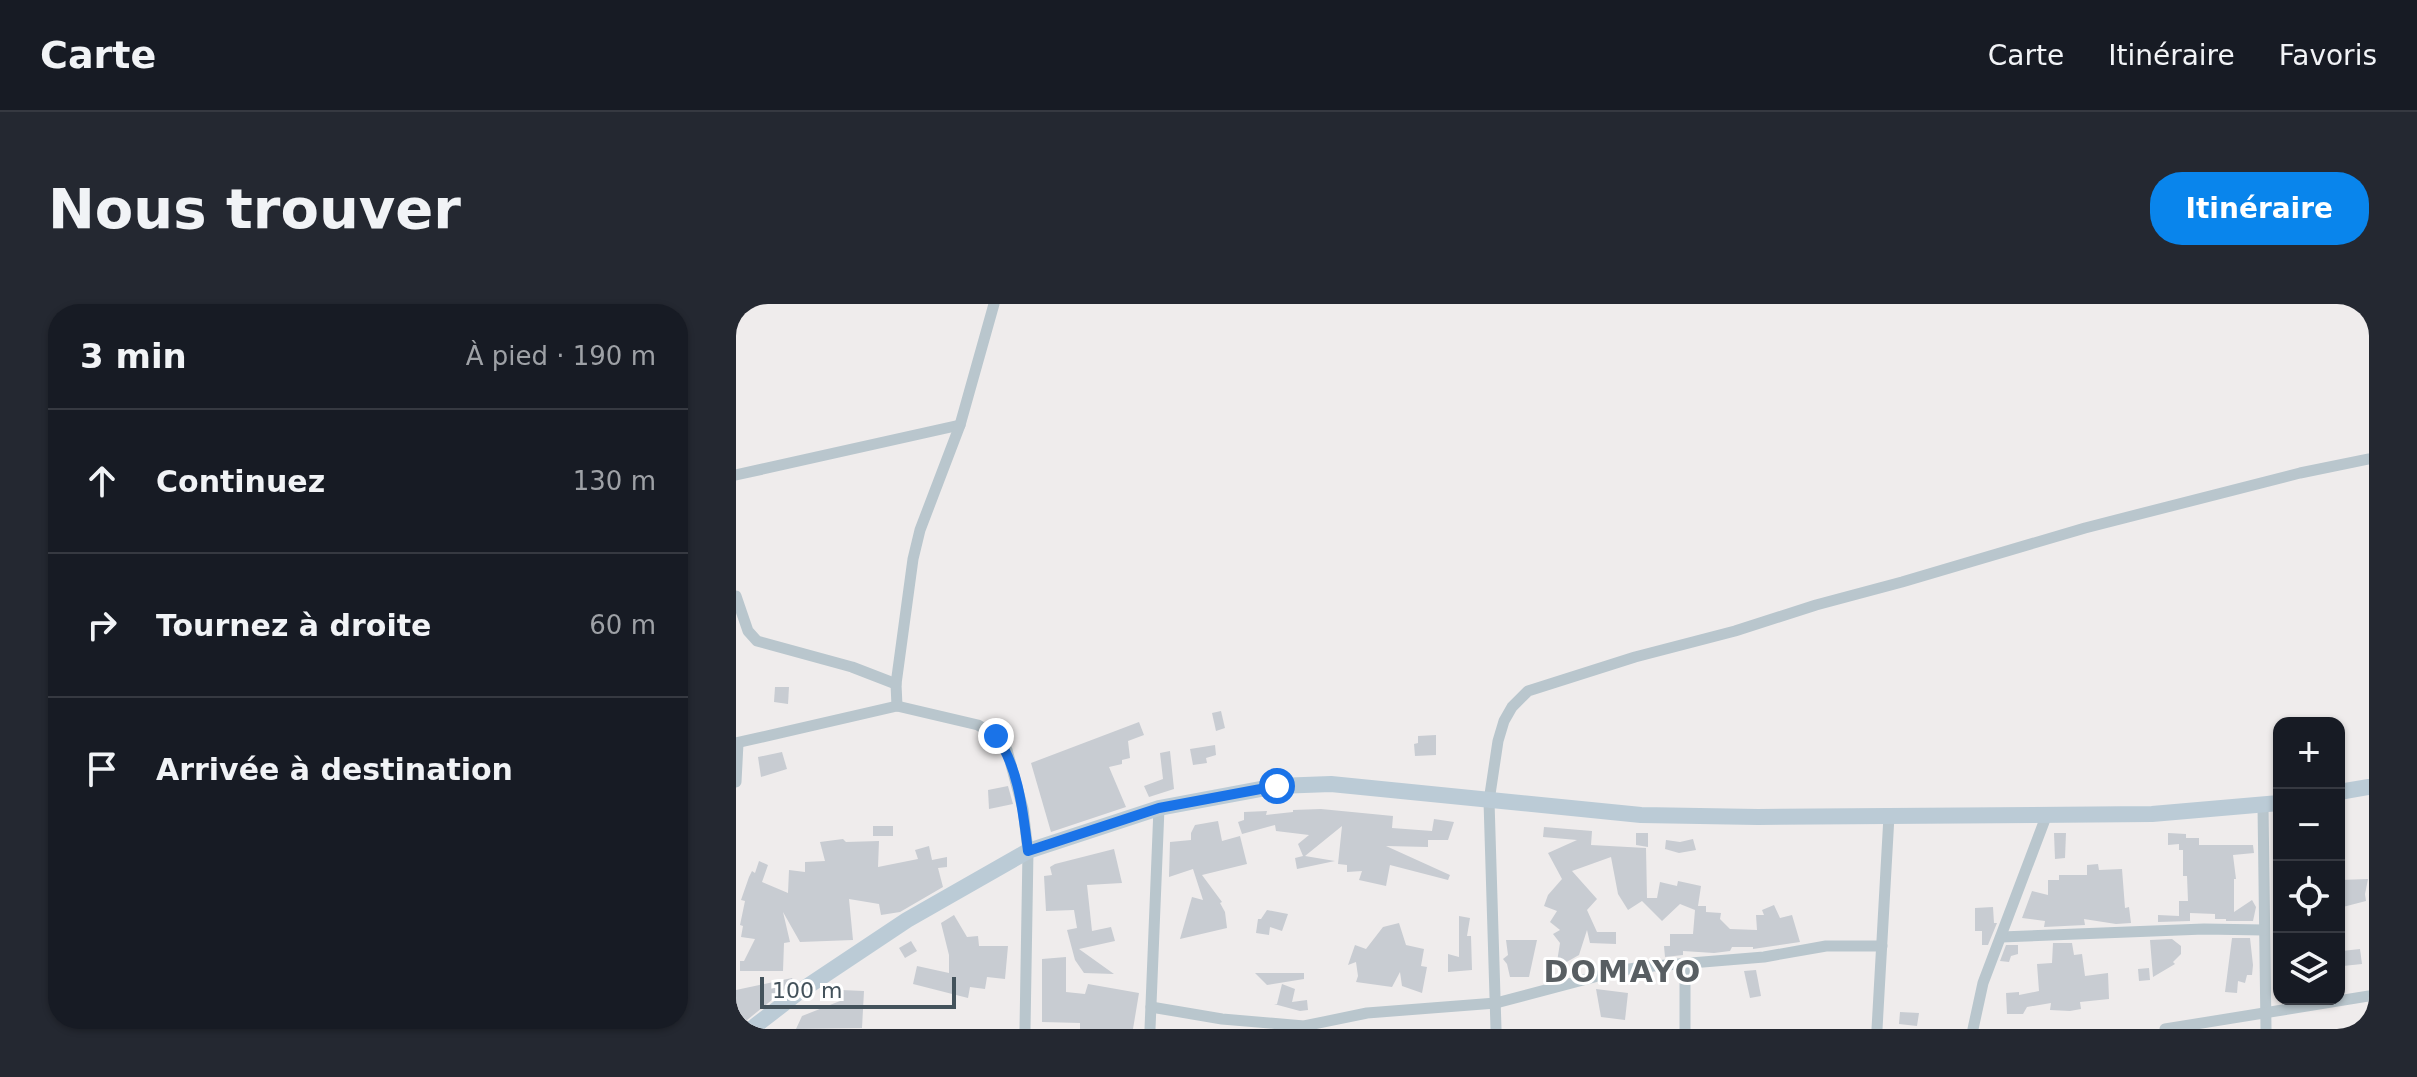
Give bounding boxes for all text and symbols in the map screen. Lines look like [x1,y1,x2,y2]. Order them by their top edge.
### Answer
text: Carte [40,33,156,77]
text: Carte [1988,39,2064,72]
text: Itinéraire [2108,39,2235,72]
text: Favoris [2279,39,2377,72]
button: Itinéraire [2150,172,2369,245]
text: Nous trouver [48,176,461,241]
text: 3 min [80,336,187,376]
text: À pied · 190 m [466,341,656,371]
icon: ahead [80,459,124,503]
text: Continuez [156,464,325,499]
text: 130 m [573,466,656,496]
icon: right [80,603,124,647]
text: Tournez à droite [156,608,431,643]
text: 60 m [589,610,656,640]
map controls [2273,717,2345,1005]
button: + [2273,717,2345,789]
route end [978,718,1014,754]
icon: arrive [80,747,124,791]
text: Arrivée à destination [156,752,513,787]
route start [1259,768,1295,804]
button: − [2273,789,2345,861]
button: locate [2273,861,2345,933]
button: layers [2273,933,2345,1005]
district label: DOMAYO [1544,954,1702,989]
scale bar [760,973,956,1009]
text: 100 m [772,978,842,1003]

